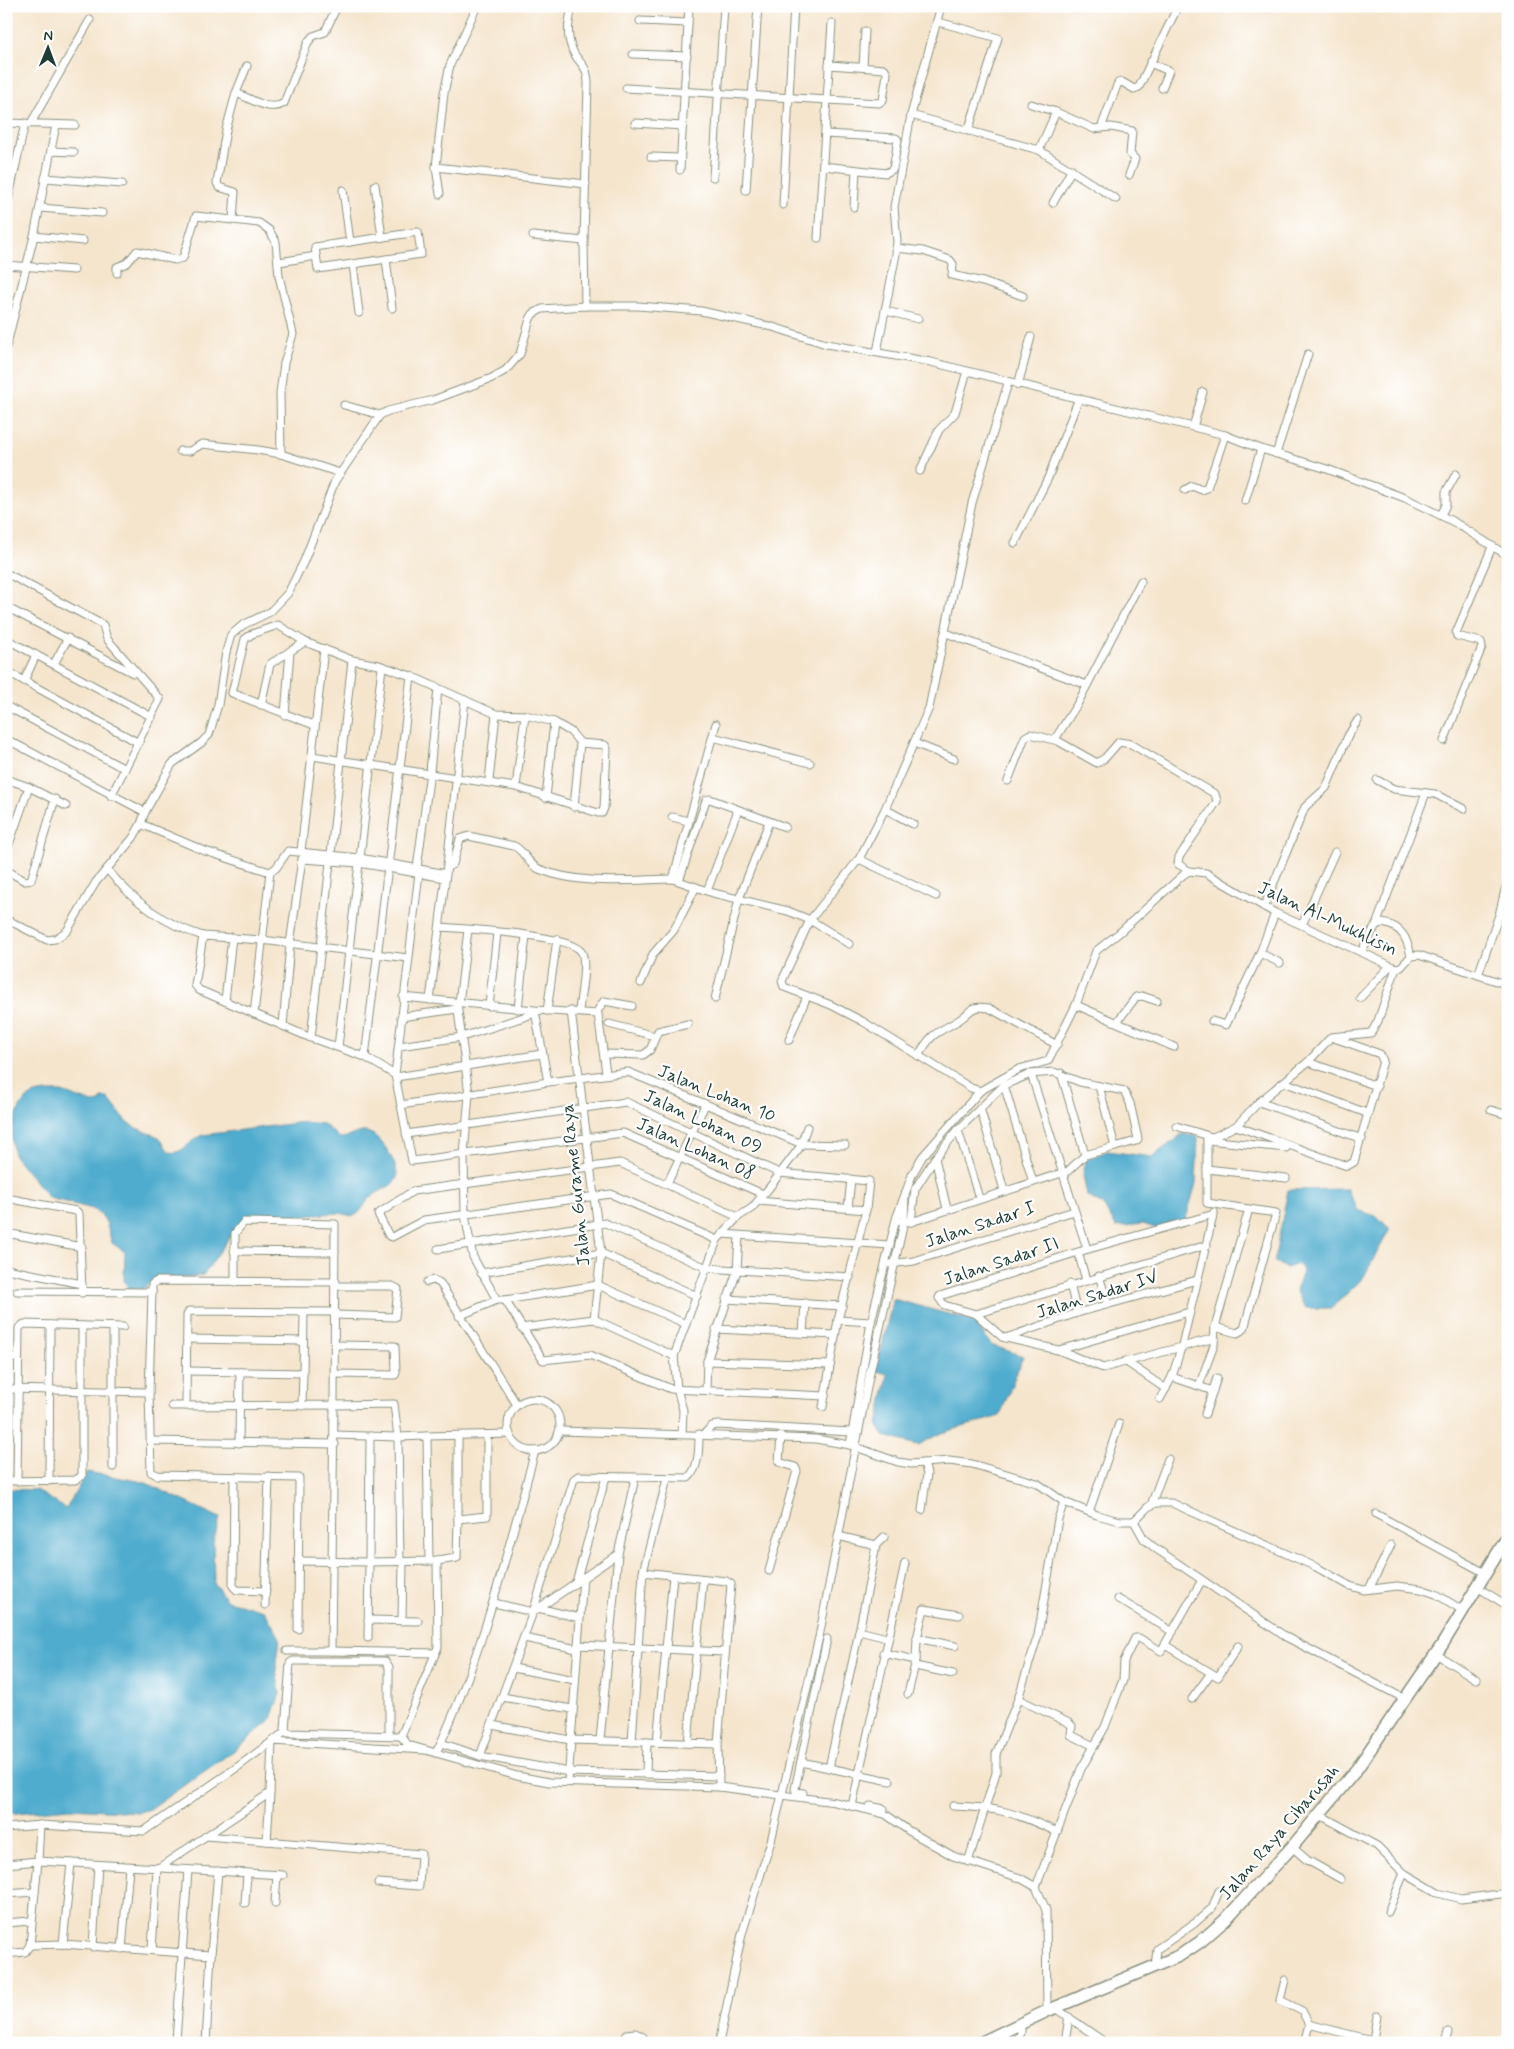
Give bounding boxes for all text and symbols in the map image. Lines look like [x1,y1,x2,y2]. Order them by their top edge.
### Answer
north arrow [22,22,72,72]
text: N [43,27,53,45]
street label: Jalan Al-Mukhlisin [1254,876,1401,962]
street label: Jalan Lohan 10 [654,1059,779,1129]
street label: Jalan Lohan 09 [640,1084,766,1160]
street label: Jalan Gurame Raya [556,1103,596,1267]
street label: Jalan Lohan 08 [633,1112,758,1186]
street label: Jalan Sadar I [922,1196,1038,1254]
street label: Jalan Sadar II [941,1232,1062,1292]
street label: Jalan Sadar IV [1033,1265,1161,1325]
street label: Jalan Raya Cibarusah [1214,1760,1345,1906]

